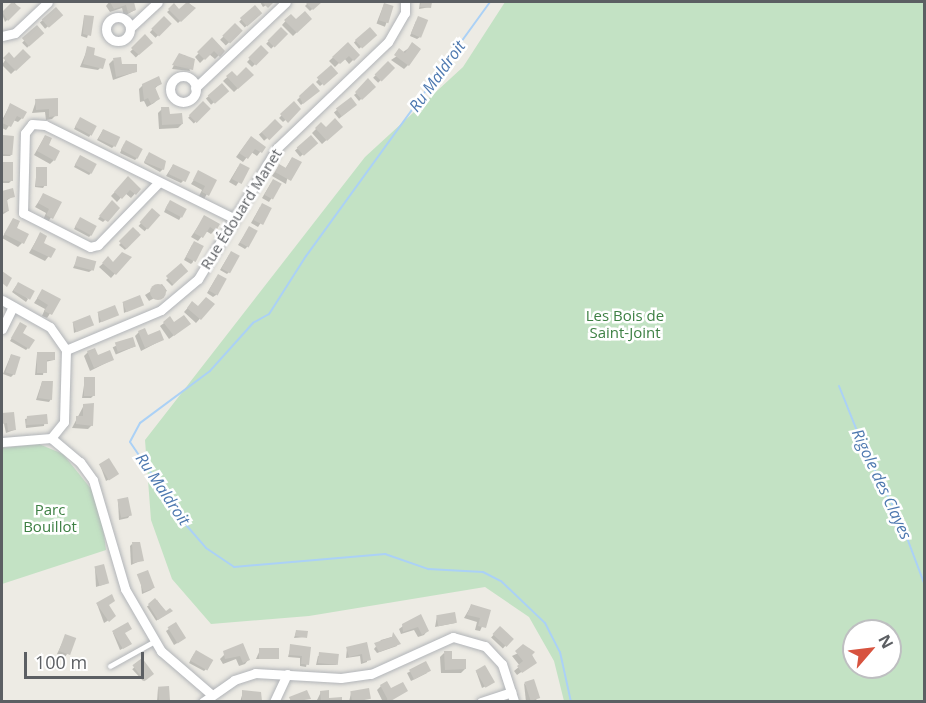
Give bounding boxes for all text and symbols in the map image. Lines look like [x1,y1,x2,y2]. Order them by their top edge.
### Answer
water label: Ru Maldroit [405,37,469,115]
street label: Rue Édouard Manet [197,145,285,273]
park label: Les Bois de Saint-Joint [586,306,664,341]
water label: Rigole des Clayes [848,426,916,542]
water label: Ru Maldroit [132,449,194,529]
park label: Parc Bouillot [23,500,77,535]
north arrow [842,619,902,679]
text: N [873,631,899,652]
scale bar [27,640,147,678]
text: 100 m [35,650,87,674]

